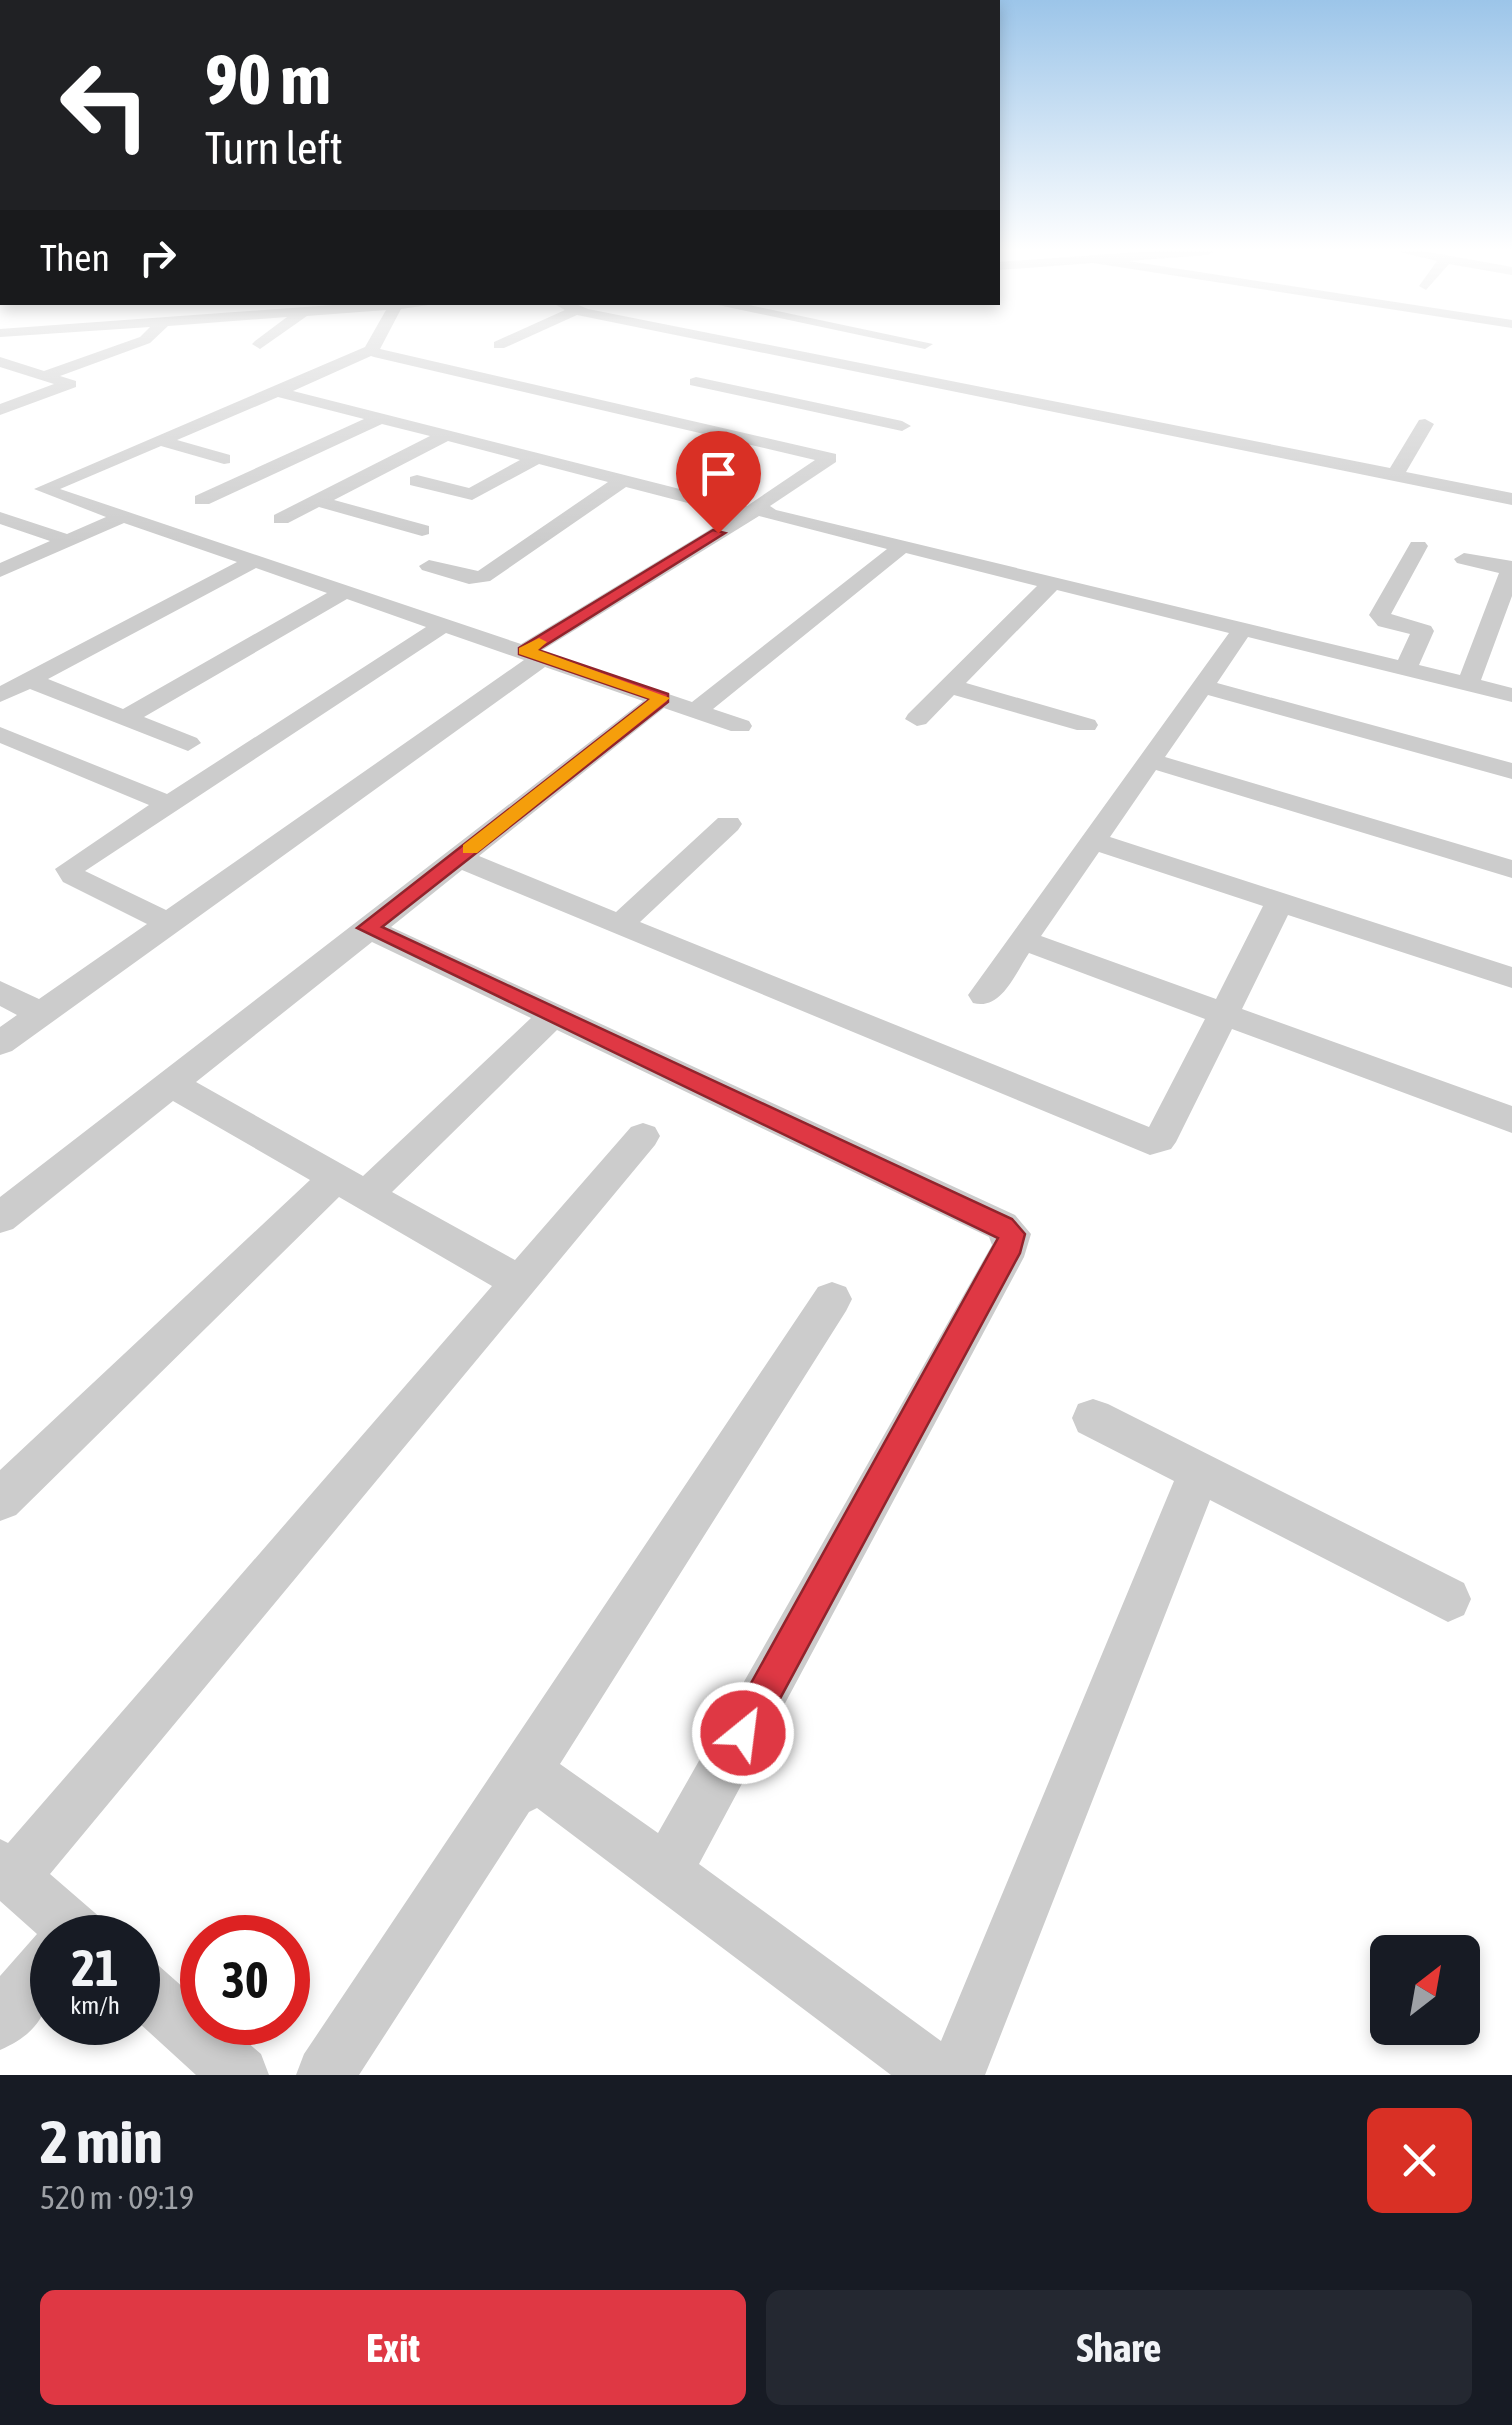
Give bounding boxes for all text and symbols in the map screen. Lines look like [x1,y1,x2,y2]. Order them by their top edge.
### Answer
text: 90 m [205,39,331,119]
icon: left [40,40,170,170]
text: Turn left [205,122,343,174]
icon: right [130,230,185,285]
text: Then [40,236,110,279]
pin [676,431,761,534]
icon: arrive [691,446,746,501]
position arrow [691,1681,795,1785]
speed limit sign: 30 [180,1915,310,2045]
north arrow [1370,1935,1480,2045]
map controls [1370,1935,1480,2045]
text: 21 [71,1939,118,1997]
text: km/h [70,1991,120,2019]
text: 2 min [40,2107,163,2176]
button: close [1367,2108,1472,2213]
text: 520 m · 09:19 [40,2179,194,2216]
button: Exit [40,2290,746,2405]
button: Share [766,2290,1472,2405]

